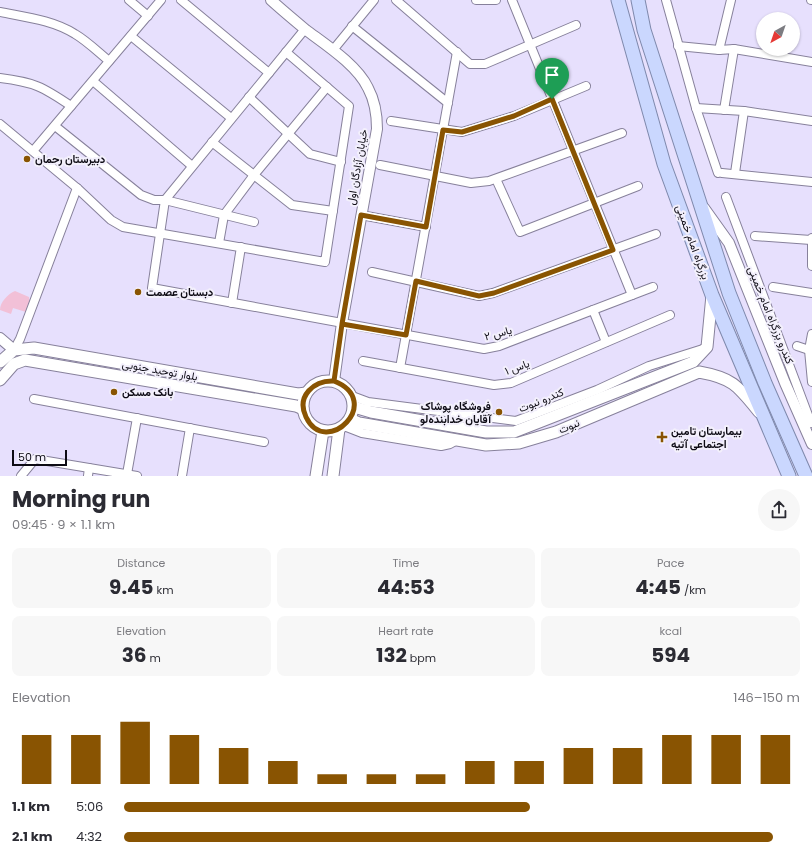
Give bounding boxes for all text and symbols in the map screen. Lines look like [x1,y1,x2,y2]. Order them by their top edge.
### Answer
north arrow [756,12,800,56]
map controls [756,12,800,56]
pin [535,58,569,99]
icon: arrive [541,64,563,86]
street label: خیابان آزادگان اول [342,128,372,206]
place label: دبیرستان رحمان [35,151,106,167]
marker: دبیرستان رحمان [22,154,32,164]
street label: بزرگراه امام خمینی [672,202,714,282]
street label: کندرو بزرگراه امام خمینی [744,264,798,366]
place label: دبستان عصمت [146,284,214,300]
marker: دبستان عصمت [133,287,143,297]
street label: یاس ۲ [482,322,514,344]
street label: بلوار توحید جنوبی [121,355,199,385]
street label: یاس ۱ [502,355,532,379]
place label: بانک مسکن [122,384,173,400]
street label: کندرو نبوت [516,384,566,416]
marker: بانک مسکن [109,387,119,397]
place label: فروشگاه پوشاک آقایان خدابنده‌لو [420,398,492,427]
marker: فروشگاه پوشاک آقایان خدابنده‌لو [494,407,504,417]
street label: نبوت [556,415,582,437]
place label: بیمارستان تامین اجتماعی آتیه [671,423,742,452]
marker: بیمارستان تامین اجتماعی آتیه [656,431,668,443]
scale bar [12,448,67,467]
text: 50 m [18,449,46,465]
text: Morning run [12,484,150,515]
button: share [758,489,800,531]
text: 09:45 · 9 × 1.1 km [12,515,115,534]
text: Distance [117,555,165,571]
text: Time [393,555,419,571]
text: Pace [657,555,684,571]
text: 9.45 [109,573,154,601]
text: 44:53 [377,573,435,601]
text: 4:45 [635,573,681,601]
text: km [154,582,174,598]
text: /km [681,582,706,598]
text: Elevation [117,623,166,639]
text: Heart rate [378,623,434,639]
text: kcal [659,623,682,639]
text: 36 [122,641,147,669]
text: 132 [376,641,407,669]
text: 594 [651,641,690,669]
text: m [147,650,161,666]
text: bpm [407,650,436,666]
text: Elevation [12,688,71,707]
text: 146–150 m [733,688,800,707]
text: 1.1 km [12,797,50,816]
text: 5:06 [76,797,103,816]
text: 2.1 km [12,827,53,846]
text: 4:32 [76,827,102,846]

